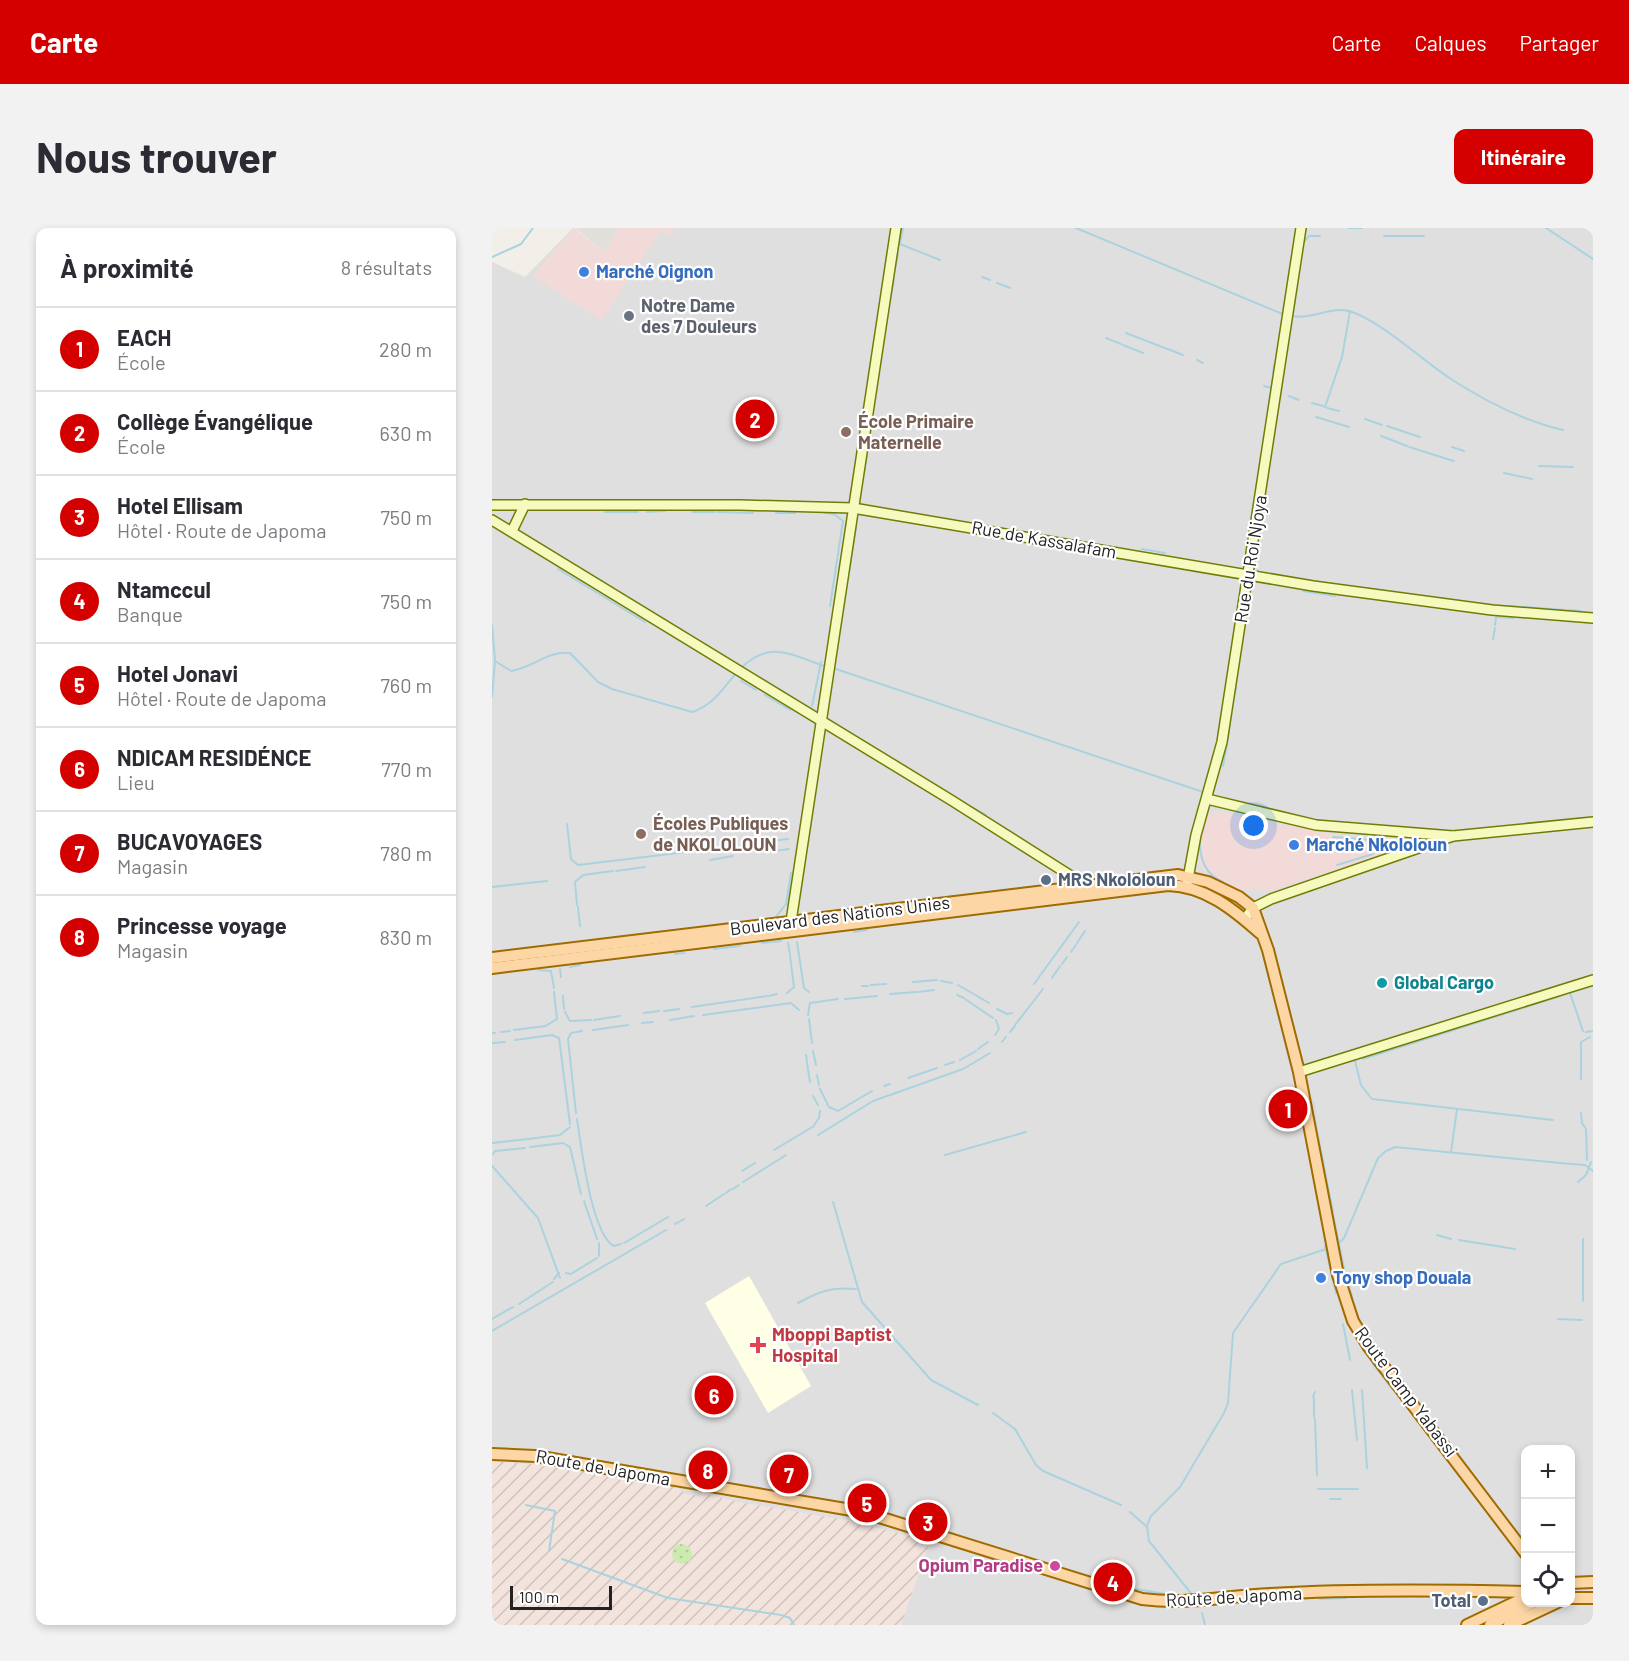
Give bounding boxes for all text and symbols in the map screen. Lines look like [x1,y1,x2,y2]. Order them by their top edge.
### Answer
text: Carte [30,25,98,59]
text: Carte [1332,30,1381,55]
text: Calques [1414,30,1487,55]
text: Partager [1520,30,1599,55]
button: Itinéraire [1454,129,1593,184]
text: Nous trouver [36,131,277,181]
text: À proximité [60,252,194,283]
text: 8 résultats [341,255,432,279]
place label: Marché Oignon [596,260,713,282]
marker: Marché Oignon [577,265,591,279]
place label: Notre Dame des 7 Douleurs [641,294,757,337]
marker: Notre Dame des 7 Douleurs [622,309,636,323]
text: EACH [117,324,171,350]
text: 1 [76,337,83,361]
text: 280 m [379,337,432,361]
text: École [117,350,166,374]
pin: 2 [736,396,774,441]
text: Collège Évangélique [117,408,313,434]
place label: École Primaire Maternelle [858,410,974,453]
text: 2 [74,421,85,445]
text: 630 m [380,421,432,445]
marker: École Primaire Maternelle [839,425,853,439]
text: École [117,434,166,458]
text: Hotel Ellisam [117,492,243,518]
street label: Rue du Roi Njoya [1229,493,1271,624]
text: 3 [74,505,85,529]
text: 750 m [380,505,432,529]
street label: Rue de Kassalafam [970,515,1118,563]
text: Hôtel · Route de Japoma [117,518,326,542]
text: Ntamccul [117,576,211,602]
text: 4 [73,589,86,613]
text: 750 m [380,589,432,613]
text: Banque [117,602,183,626]
text: Hotel Jonavi [117,660,238,686]
text: 5 [74,673,85,697]
text: 760 m [380,673,432,697]
text: Hôtel · Route de Japoma [117,686,326,710]
text: NDICAM RESIDÉNCE [117,744,311,770]
text: 6 [74,757,85,781]
text: 770 m [381,757,432,781]
text: Lieu [117,770,155,794]
your location [1239,811,1268,840]
place label: Écoles Publiques de NKOLOLOUN [653,812,788,855]
marker: Écoles Publiques de NKOLOLOUN [634,827,648,841]
text: BUCAVOYAGES [117,828,262,854]
place label: Marché Nkololoun [1306,833,1447,855]
marker: Marché Nkololoun [1287,838,1301,852]
text: 7 [75,841,84,865]
text: 780 m [380,841,432,865]
text: Magasin [117,854,188,878]
place label: MRS Nkololoun [1058,868,1176,890]
marker: MRS Nkololoun [1039,873,1053,887]
street label: Boulevard des Nations Unies [729,891,951,939]
text: Princesse voyage [117,912,287,938]
text: 8 [74,925,85,949]
text: 830 m [379,925,432,949]
text: Magasin [117,938,188,962]
place label: Global Cargo [1394,971,1494,993]
marker: Global Cargo [1375,976,1389,990]
pin: 1 [1268,1086,1308,1132]
place label: Tony shop Douala [1333,1266,1471,1288]
marker: Tony shop Douala [1314,1271,1328,1285]
street label: Route Camp Yabassi [1351,1322,1463,1461]
place label: Mboppi Baptist Hospital [772,1323,892,1366]
marker: Mboppi Baptist Hospital [749,1336,767,1354]
pin: 6 [694,1372,734,1418]
street label: Route de Japoma [534,1444,672,1490]
map controls [1521,1445,1575,1607]
button: + [1521,1445,1575,1499]
pin: 8 [688,1448,728,1492]
pin: 7 [770,1452,808,1496]
pin: 5 [848,1480,886,1526]
button: − [1521,1499,1575,1553]
pin: 3 [908,1500,948,1544]
button: locate [1521,1553,1575,1607]
place label: Opium Paradise [919,1554,1043,1576]
marker: Opium Paradise [1048,1559,1062,1573]
pin: 4 [1094,1560,1132,1604]
street label: Route de Japoma [1165,1581,1303,1611]
scale bar [510,1583,612,1610]
text: 100 m [519,1587,559,1606]
place label: Total [1431,1589,1471,1611]
marker: Total [1476,1594,1490,1608]

